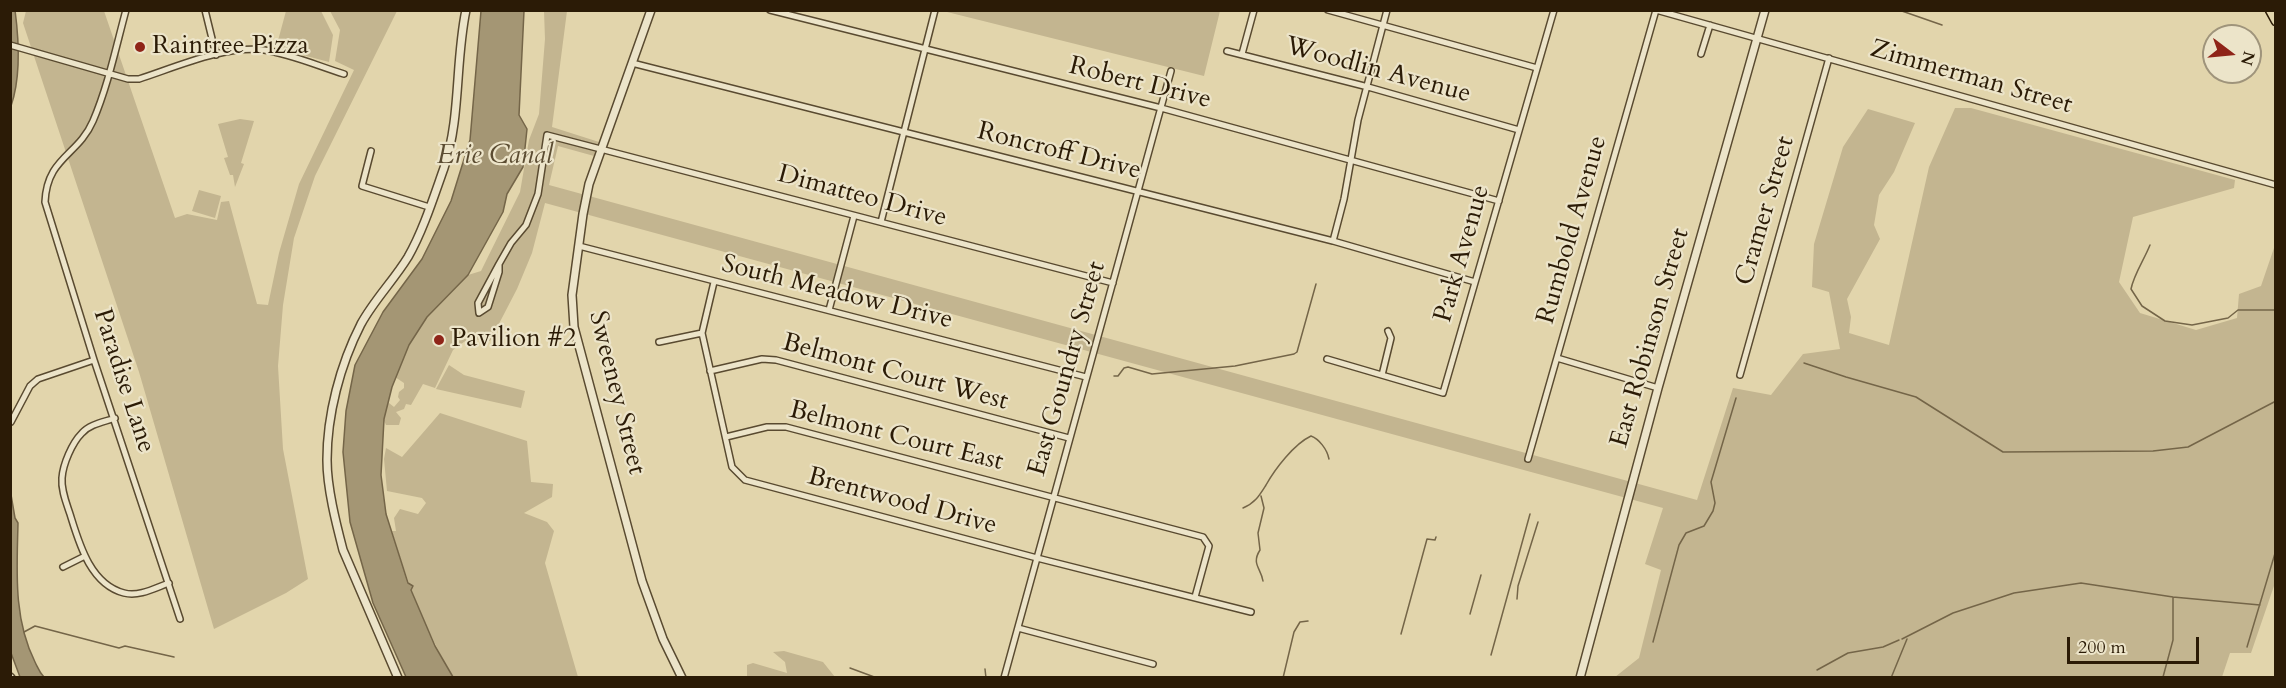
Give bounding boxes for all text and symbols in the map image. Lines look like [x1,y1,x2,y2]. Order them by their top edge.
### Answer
north arrow [2202,24,2262,84]
place label: Raintree Pizza [152,31,309,63]
street label: Woodlin Avenue [1282,31,1474,111]
street label: Zimmerman Street [1866,34,2076,122]
marker: Raintree Pizza [133,40,147,54]
text: N [2235,49,2260,68]
street label: Robert Drive [1066,51,1214,117]
street label: Roncroff Drive [974,117,1144,187]
street label: Rumbold Avenue [1531,132,1615,328]
street label: Cramer Street [1730,133,1802,289]
water label: Erie Canal [437,141,553,173]
street label: Dimatteo Drive [774,159,950,235]
street label: Park Avenue [1429,182,1497,326]
street label: East Robinson Street [1605,225,1697,451]
street label: South Meadow Drive [718,249,956,337]
street label: East Goundry Street [1022,258,1114,480]
street label: Paradise Lane [85,305,161,457]
street label: Sweeney Street [581,308,651,478]
place label: Pavilion #2 [451,324,576,356]
street label: Belmont Court West [779,328,1011,418]
marker: Pavilion #2 [432,333,446,347]
street label: Belmont Court East [786,395,1006,479]
street label: Brentwood Drive [804,462,1000,542]
scale bar [2070,625,2202,663]
text: 200 m [2078,635,2126,660]

